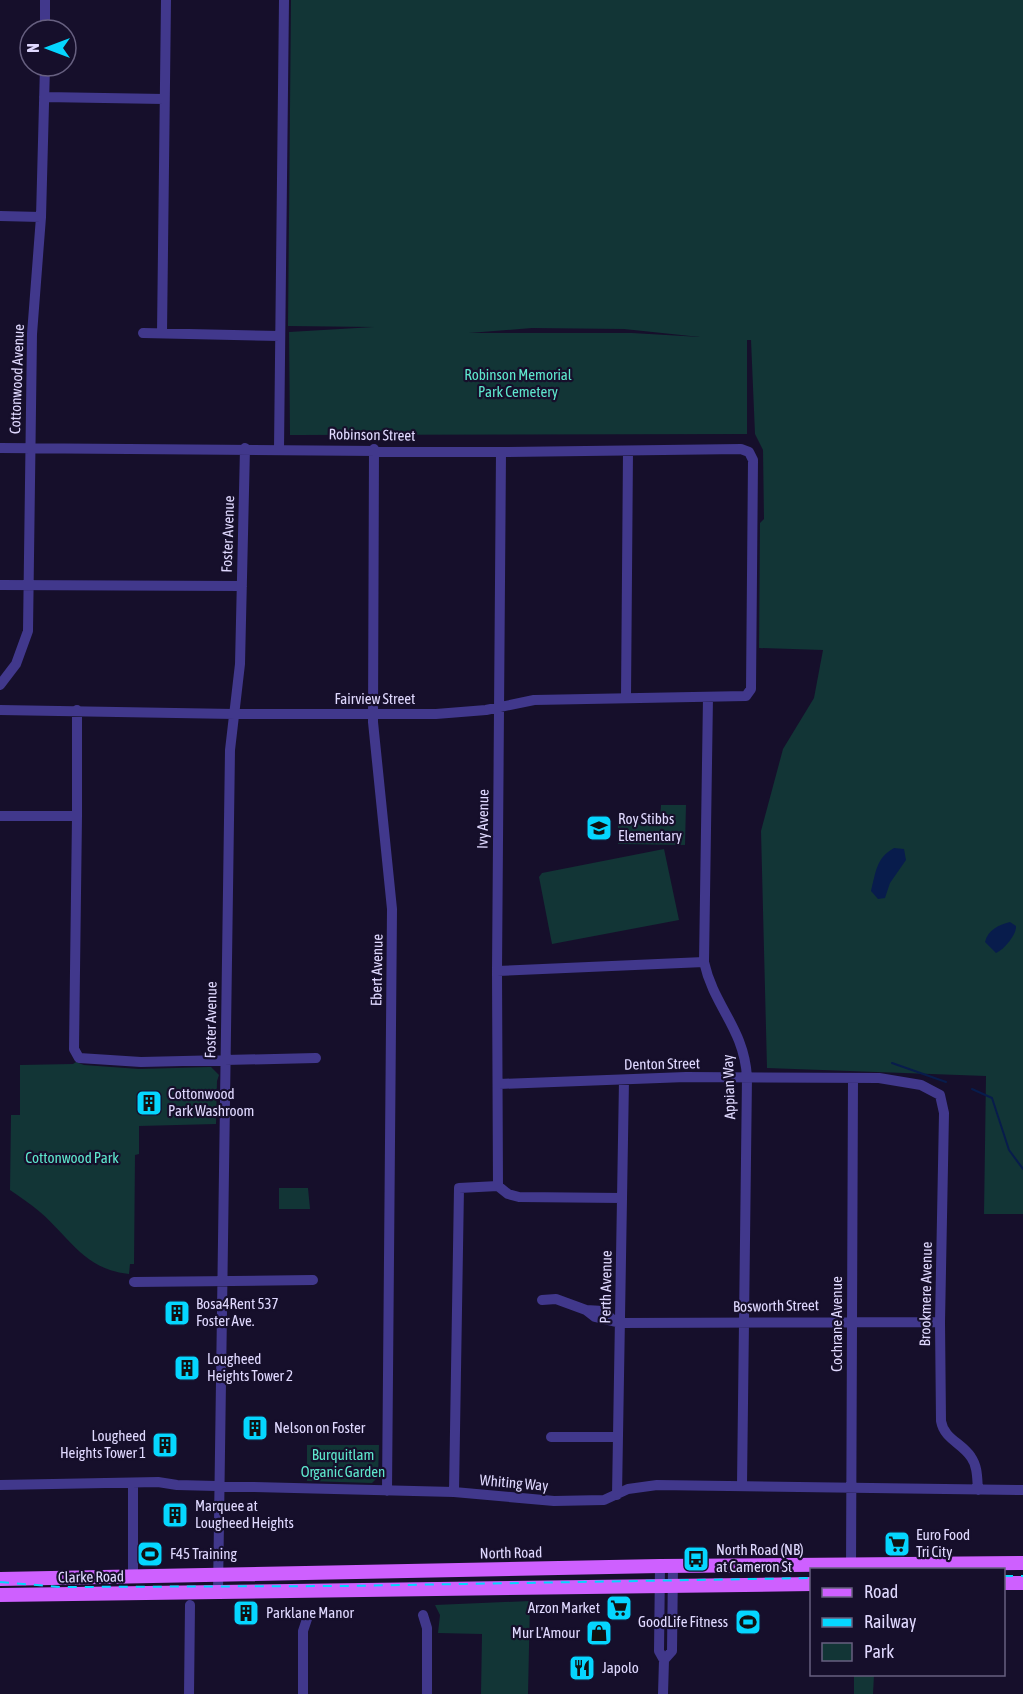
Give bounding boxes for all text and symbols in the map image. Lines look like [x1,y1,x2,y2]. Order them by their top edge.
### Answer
north arrow [18,18,78,78]
text: N [24,43,42,53]
street label: Cottonwood Avenue [6,323,27,434]
park label: Robinson Memorial Park Cemetery [464,366,572,400]
street label: Robinson Street [328,425,416,444]
street label: Foster Avenue [218,495,237,573]
street label: Fairview Street [335,690,415,707]
street label: Ivy Avenue [473,789,492,849]
place label: Roy Stibbs Elementary [618,810,682,844]
school or university icon: Roy Stibbs Elementary [584,813,614,843]
street label: Ebert Avenue [367,933,386,1006]
street label: Foster Avenue [201,981,220,1059]
street label: Denton Street [624,1054,700,1073]
street label: Appian Way [719,1054,738,1120]
place label: Cottonwood Park Washroom [168,1085,254,1119]
building icon: Cottonwood Park Washroom [134,1088,164,1118]
park label: Cottonwood Park [25,1149,119,1166]
street label: Brookmere Avenue [916,1241,935,1346]
street label: Perth Avenue [596,1250,615,1324]
street label: Cochrane Avenue [828,1276,845,1372]
place label: Bosa4Rent 537 Foster Ave. [196,1295,279,1329]
street label: Bosworth Street [733,1296,819,1315]
building icon: Bosa4Rent 537 Foster Ave. [162,1298,192,1328]
place label: Lougheed Heights Tower 2 [207,1350,293,1384]
building icon: Lougheed Heights Tower 2 [172,1353,202,1383]
building icon: Nelson on Foster [240,1413,270,1443]
place label: Nelson on Foster [274,1419,366,1436]
place label: Lougheed Heights Tower 1 [60,1427,146,1461]
building icon: Lougheed Heights Tower 1 [150,1430,180,1460]
park label: Burquitlam Organic Garden [301,1446,385,1480]
street label: Whiting Way [479,1471,549,1494]
place label: Marquee at Lougheed Heights [195,1497,294,1531]
building icon: Marquee at Lougheed Heights [160,1500,190,1530]
place label: Euro Food Tri City [916,1526,970,1560]
supermarket icon: Euro Food Tri City [882,1529,912,1559]
sports icon: F45 Training [135,1539,165,1569]
place label: North Road (NB) at Cameron St [716,1541,804,1575]
street label: North Road [480,1543,542,1562]
bus stop icon: North Road (NB) at Cameron St [681,1544,711,1574]
place label: F45 Training [170,1545,237,1562]
street label: Clarke Road [58,1567,124,1586]
legend [810,1568,1005,1676]
text: Road [864,1581,898,1602]
supermarket icon: Arzon Market [604,1593,634,1623]
building icon: Parklane Manor [231,1598,261,1628]
place label: Arzon Market [528,1599,600,1616]
place label: Parklane Manor [266,1604,354,1621]
sports icon: GoodLife Fitness [733,1607,763,1637]
text: Railway [864,1611,916,1632]
place label: GoodLife Fitness [638,1613,728,1630]
shop icon: Mur L'Amour [584,1618,614,1648]
place label: Mur L'Amour [512,1624,581,1641]
text: Park [864,1641,894,1662]
restaurant icon: Japolo [567,1653,597,1683]
place label: Japolo [602,1659,639,1676]

